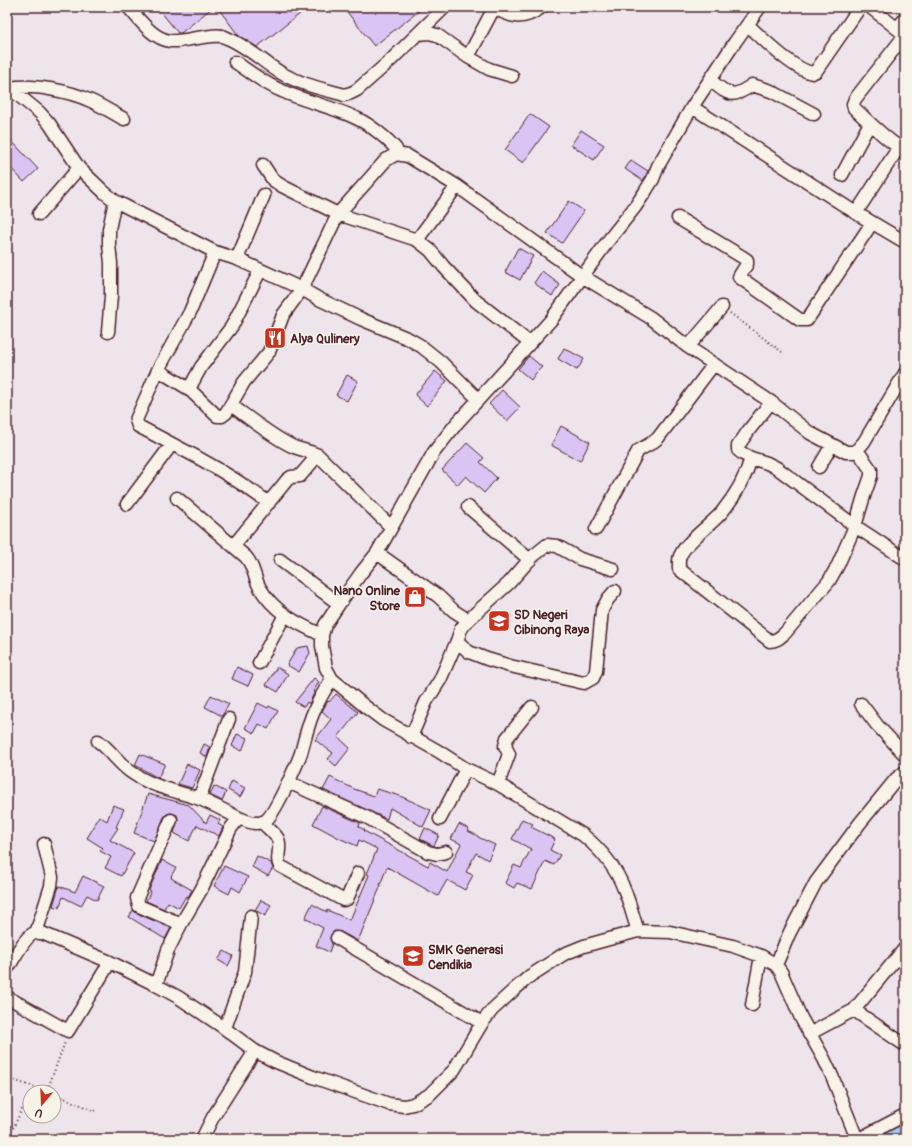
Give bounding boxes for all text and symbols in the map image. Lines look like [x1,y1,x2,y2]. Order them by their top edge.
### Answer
restaurant icon: Alya Qulinery [262,325,288,351]
place label: Alya Qulinery [290,331,360,347]
place label: Nano Online Store [333,583,401,614]
shop icon: Nano Online Store [402,584,428,610]
place label: SD Negeri Cibinong Raya [514,607,589,638]
school or university icon: SD Negeri Cibinong Raya [486,608,512,634]
place label: SMK Generasi Cendikia [428,942,504,973]
school or university icon: SMK Generasi Cendikia [400,943,426,969]
north arrow [22,1084,62,1124]
text: U [33,1106,44,1120]

